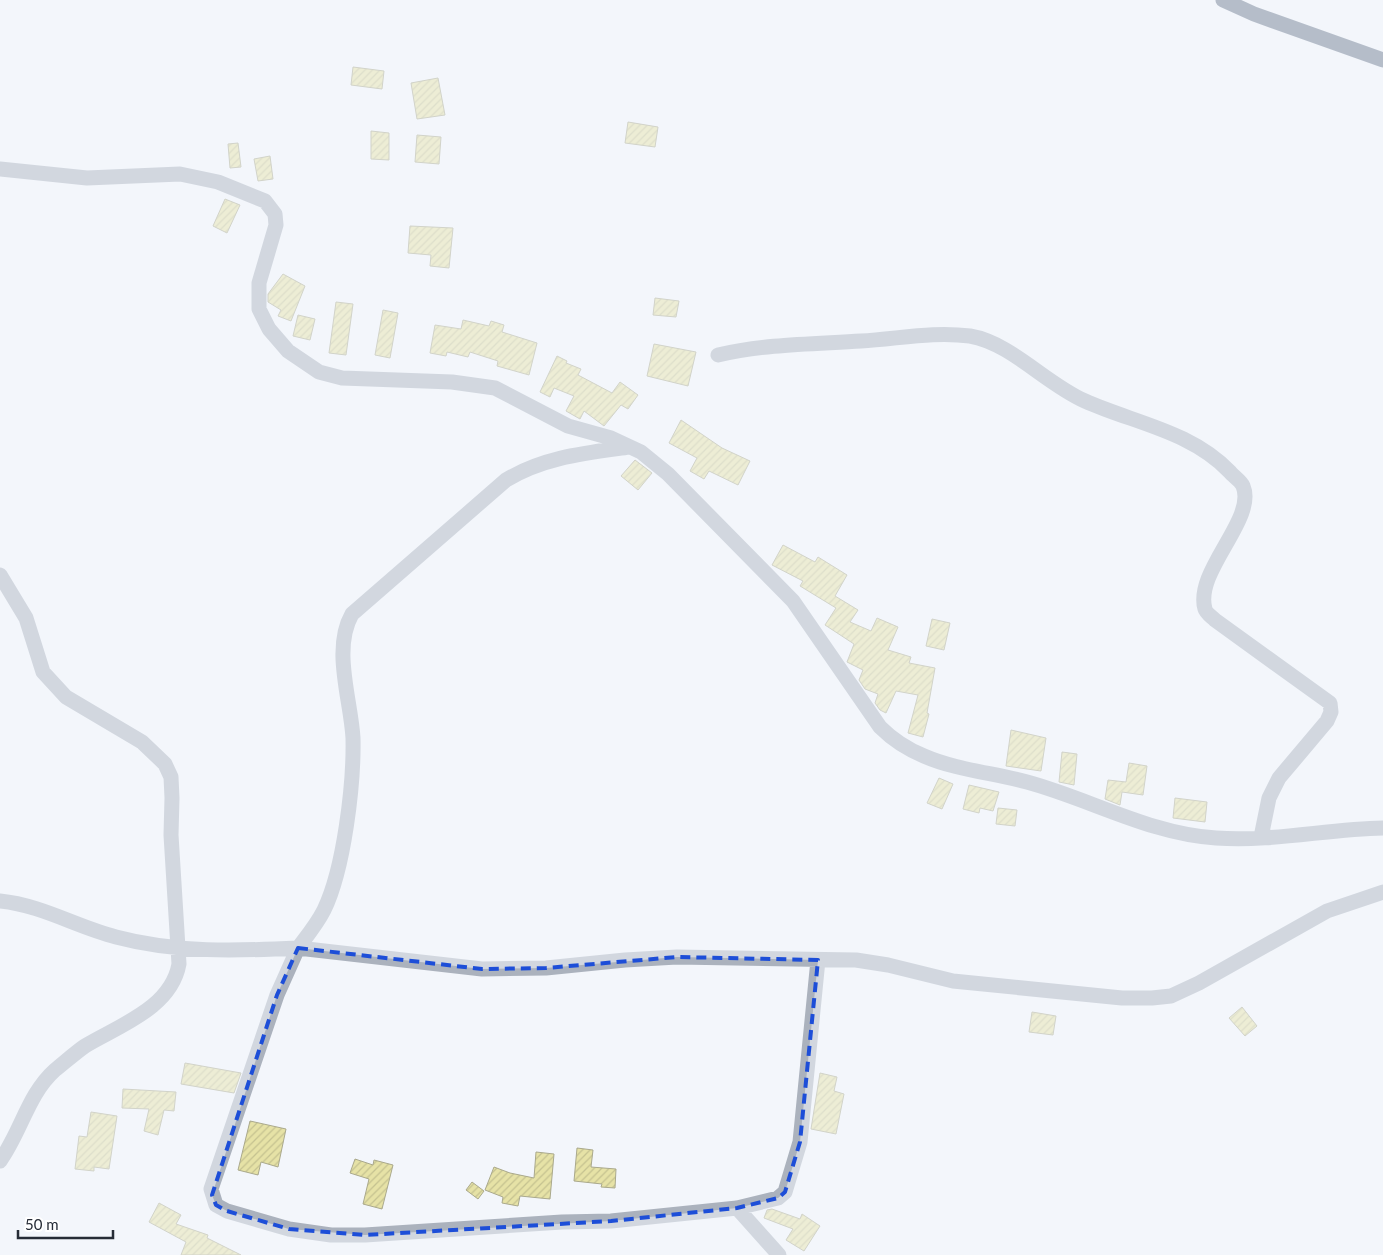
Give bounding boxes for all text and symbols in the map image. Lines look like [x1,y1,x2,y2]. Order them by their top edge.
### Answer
scale bar [18,1208,112,1240]
text: 50 m [25,1215,59,1233]

